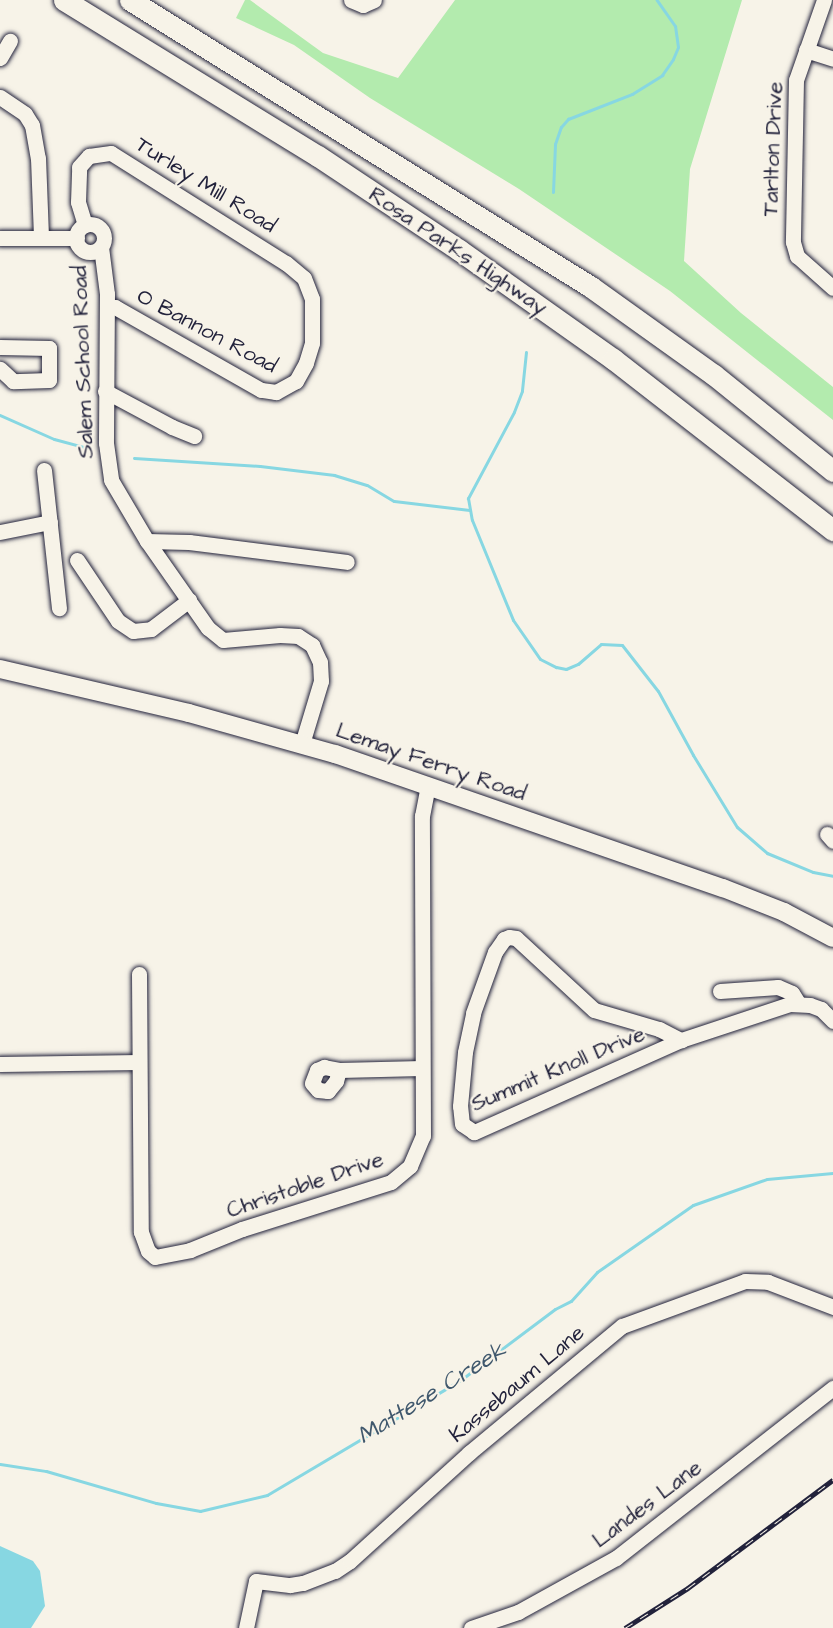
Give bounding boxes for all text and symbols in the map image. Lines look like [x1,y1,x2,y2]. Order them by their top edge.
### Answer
street label: Tarlton Drive [757,81,789,217]
street label: Turley Mill Road [131,131,281,239]
street label: Rosa Parks Highway [364,181,552,321]
street label: Salem School Road [66,265,100,459]
street label: O Bannon Road [132,283,282,379]
street label: Lemay Ferry Road [333,717,529,807]
street label: Summit Knoll Drive [467,1021,649,1117]
street label: Christoble Drive [223,1146,387,1224]
street label: Kassebaum Lane [444,1320,590,1448]
water label: Mattese Creek [352,1337,512,1451]
street label: Landes Lane [587,1454,707,1554]

